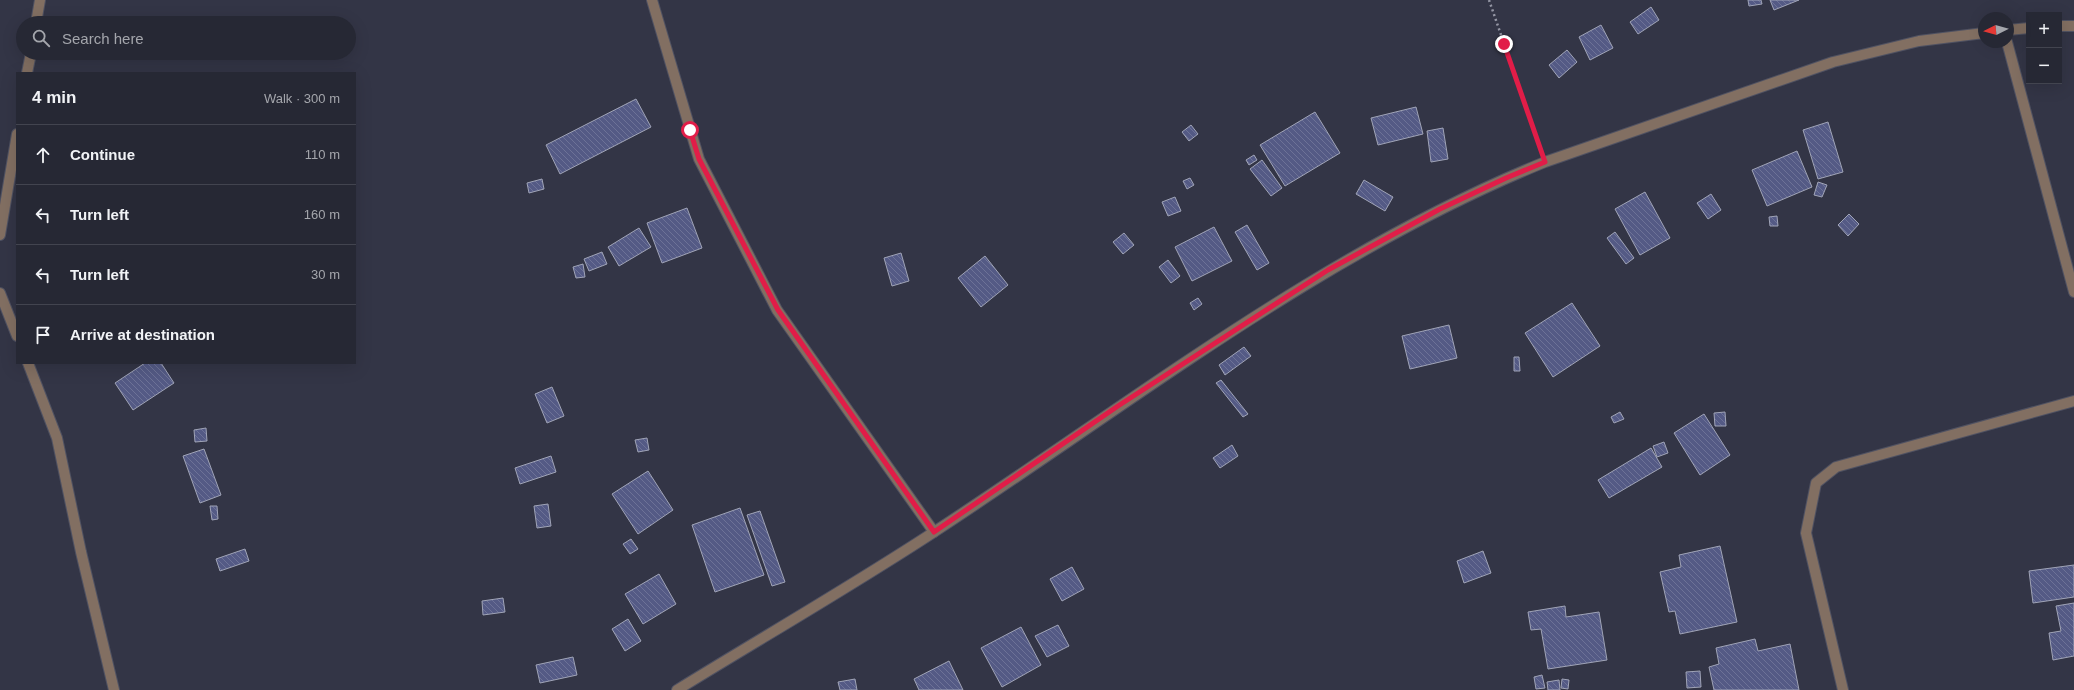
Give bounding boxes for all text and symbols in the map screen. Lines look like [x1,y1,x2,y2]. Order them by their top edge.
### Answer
north arrow [1978,12,2014,48]
map controls [2026,12,2062,84]
button: + [2026,12,2062,48]
search box [16,16,356,60]
icon: search [30,27,52,49]
text: Search here [62,30,144,47]
route end [1495,35,1513,53]
button: − [2026,48,2062,84]
text: 4 min [32,88,76,107]
text: Walk · 300 m [264,91,340,106]
route start [681,121,699,139]
icon: ahead [32,144,54,166]
text: Continue [70,146,135,163]
text: 110 m [305,147,340,162]
icon: left [32,204,54,226]
text: Turn left [70,206,129,223]
text: 160 m [304,207,340,222]
icon: left [32,264,54,286]
text: Turn left [70,266,129,283]
text: 30 m [311,267,340,282]
icon: arrive [32,324,54,346]
text: Arrive at destination [70,326,215,343]

